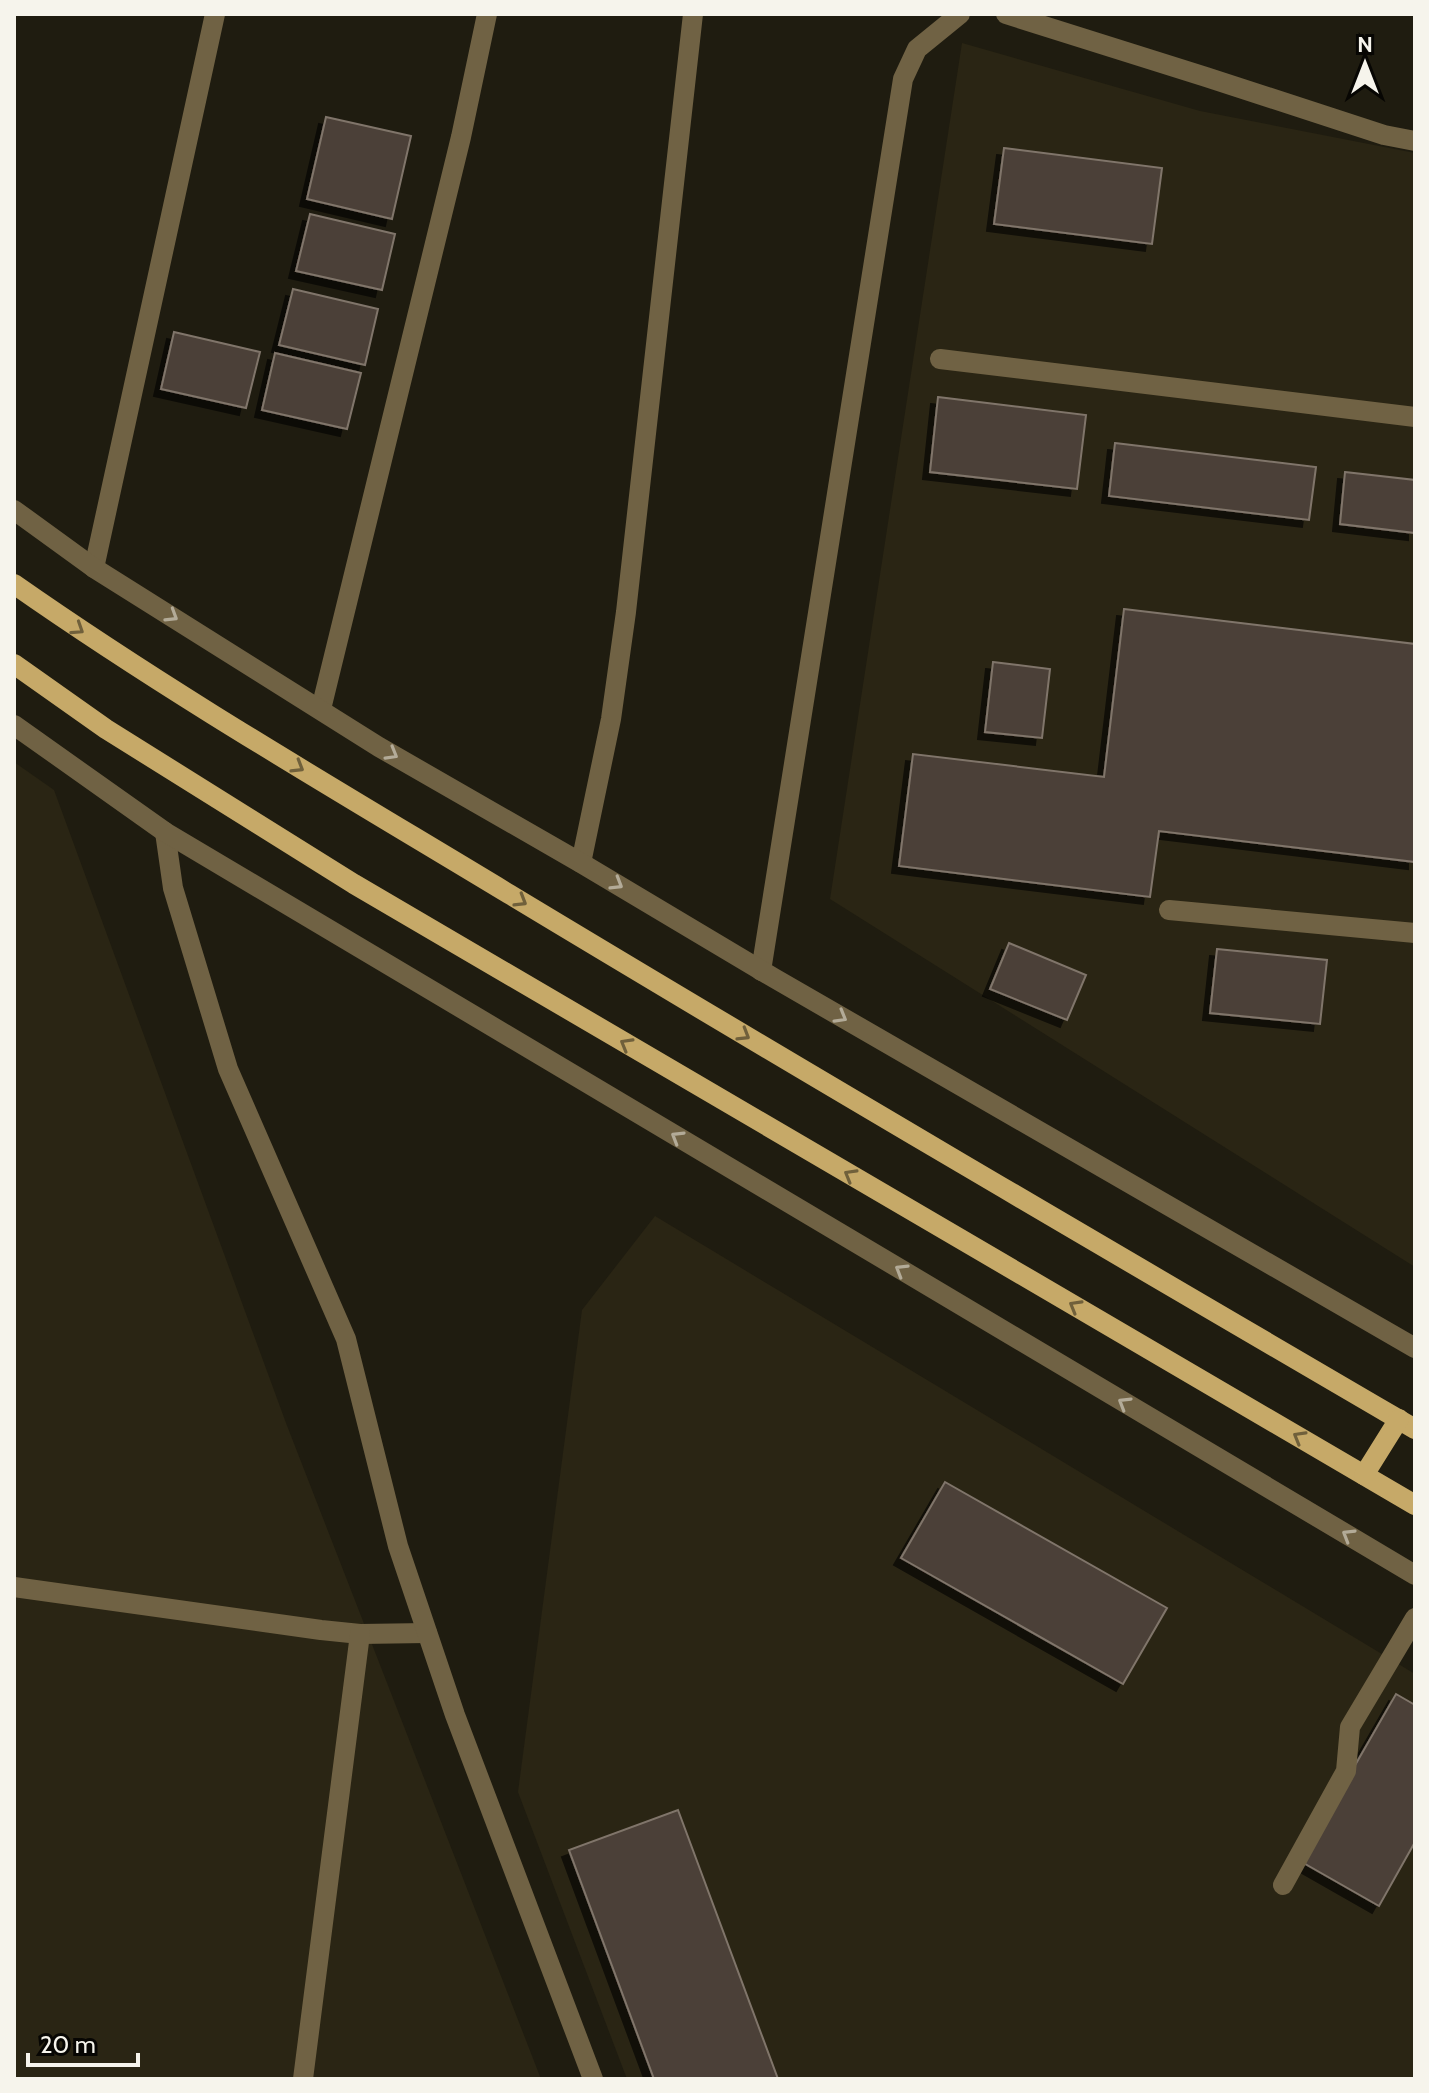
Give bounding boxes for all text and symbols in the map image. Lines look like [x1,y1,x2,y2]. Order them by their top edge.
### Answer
north arrow [1325,24,1405,104]
text: N [1357,31,1373,58]
one-way arrow [163,606,178,622]
one-way arrow [70,619,84,634]
one-way arrow [383,744,398,760]
one-way arrow [289,757,304,773]
one-way arrow [608,875,623,890]
one-way arrow [512,892,527,907]
one-way arrow [832,1007,847,1023]
one-way arrow [735,1025,750,1041]
one-way arrow [620,1038,635,1054]
one-way arrow [671,1131,686,1146]
one-way arrow [844,1169,859,1185]
one-way arrow [895,1264,910,1280]
one-way arrow [1069,1300,1084,1316]
one-way arrow [1118,1397,1133,1413]
one-way arrow [1293,1431,1308,1447]
one-way arrow [1342,1529,1357,1545]
scale bar [28,2017,138,2067]
text: 20 m [40,2030,96,2059]

